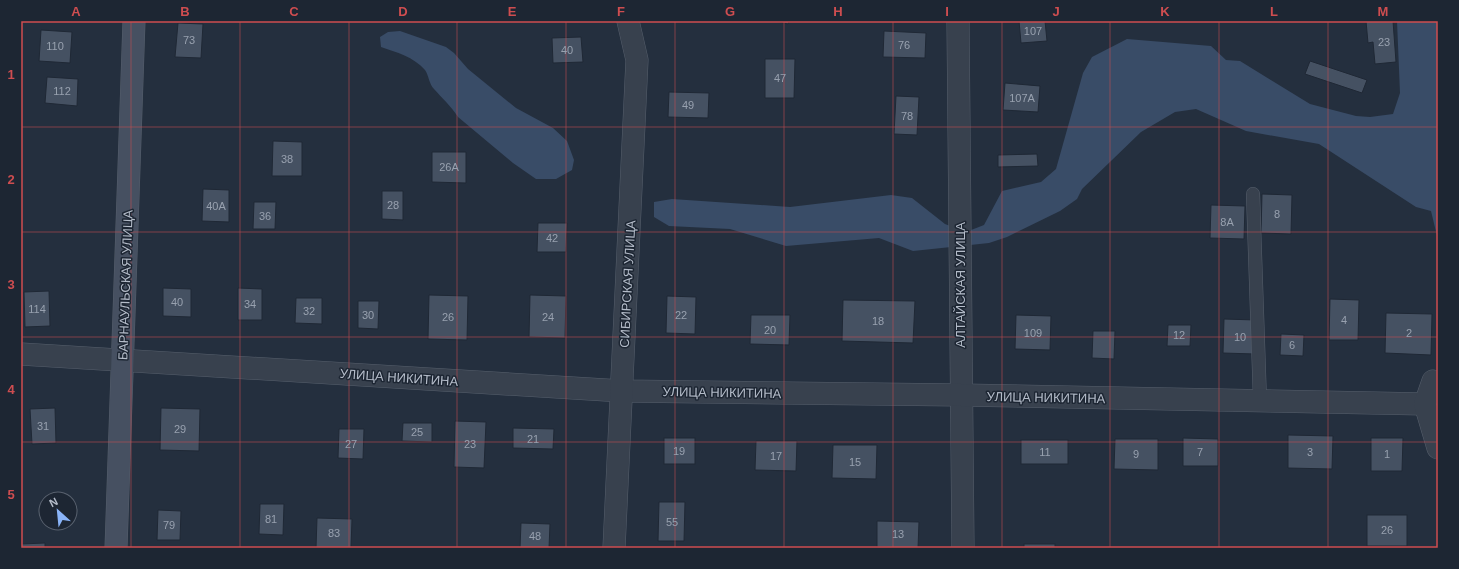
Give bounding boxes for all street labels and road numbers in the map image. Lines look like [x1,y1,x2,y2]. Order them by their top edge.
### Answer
street label: БАРНАУЛЬСКАЯ УЛИЦА [115,209,136,360]
street label: СИБИРСКАЯ УЛИЦА [617,220,638,348]
street label: АЛТАЙСКАЯ УЛИЦА [953,222,968,348]
street label: УЛИЦА НИКИТИНА [339,366,459,389]
street label: УЛИЦА НИКИТИНА [663,384,782,401]
street label: УЛИЦА НИКИТИНА [987,389,1106,406]

